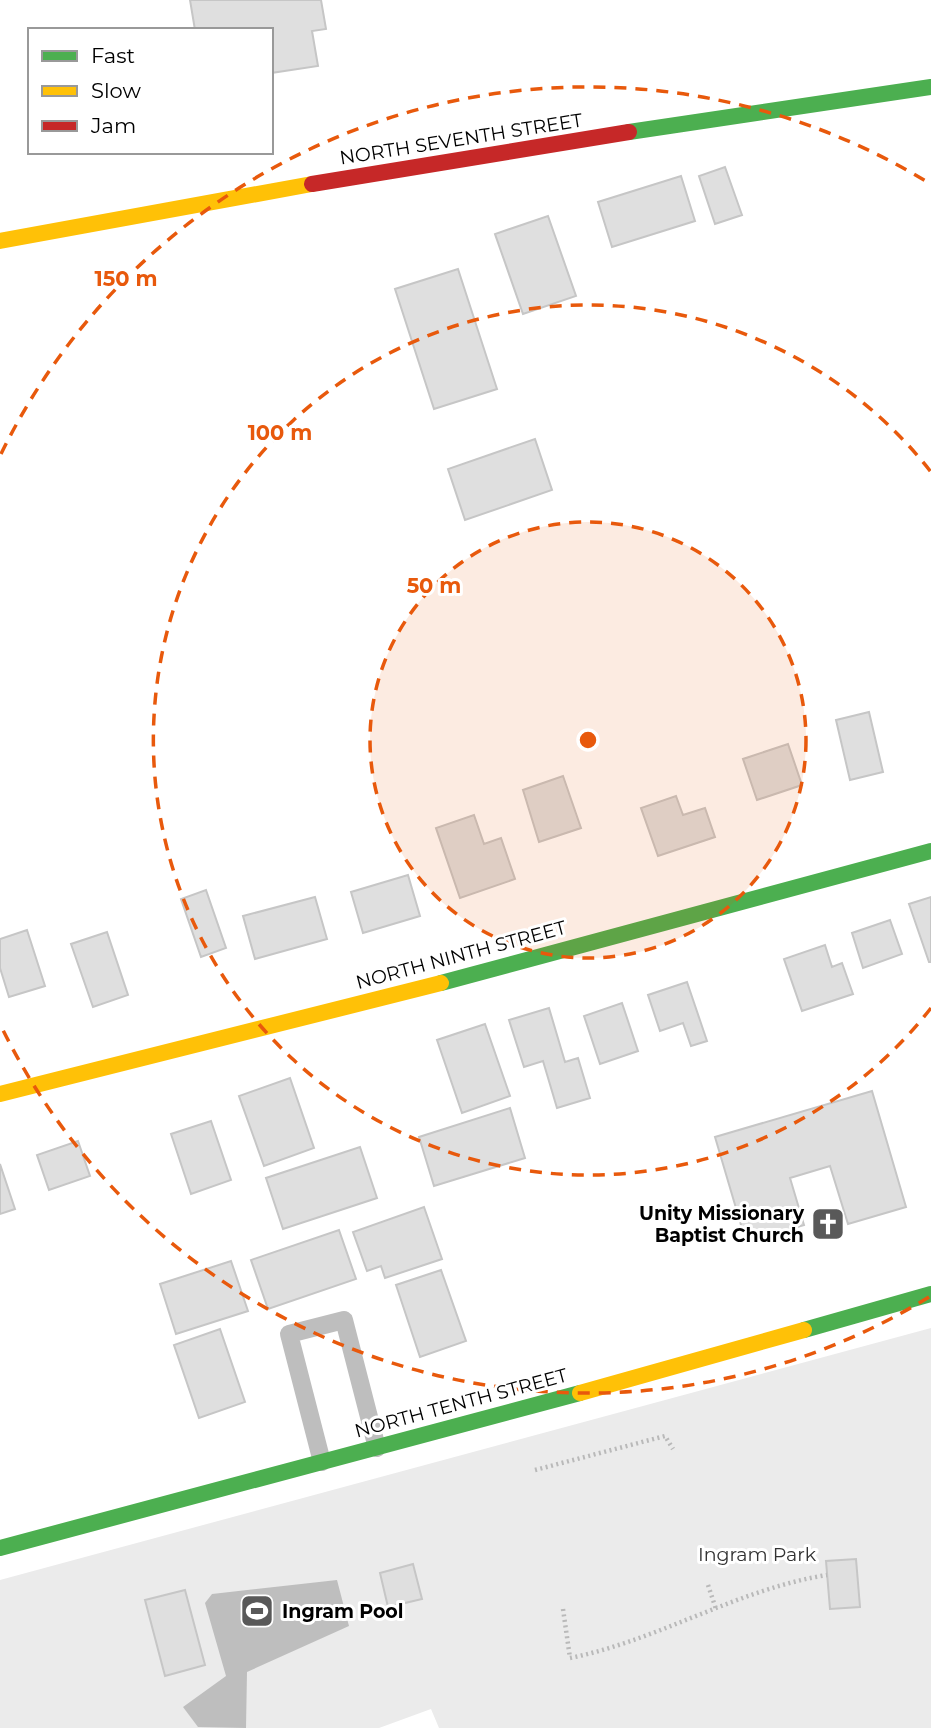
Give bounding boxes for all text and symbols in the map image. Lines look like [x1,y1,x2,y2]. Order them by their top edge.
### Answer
legend [28,28,273,154]
text: Fast [91,43,135,68]
text: Slow [91,78,141,103]
street label: NORTH SEVENTH STREET [338,108,584,170]
text: Jam [90,113,136,138]
text: 150 m [95,266,157,291]
text: 100 m [248,420,312,445]
text: 50 m [407,573,461,598]
centre of rings [576,728,600,752]
street label: NORTH NINTH STREET [353,916,569,994]
place label: Unity Missionary Baptist Church [639,1202,805,1247]
church icon: Unity Missionary Baptist Church [809,1205,847,1243]
street label: NORTH TENTH STREET [352,1364,570,1442]
park label: Ingram Park [698,1543,817,1566]
sports icon: Ingram Pool [238,1592,276,1630]
place label: Ingram Pool [282,1600,404,1623]

